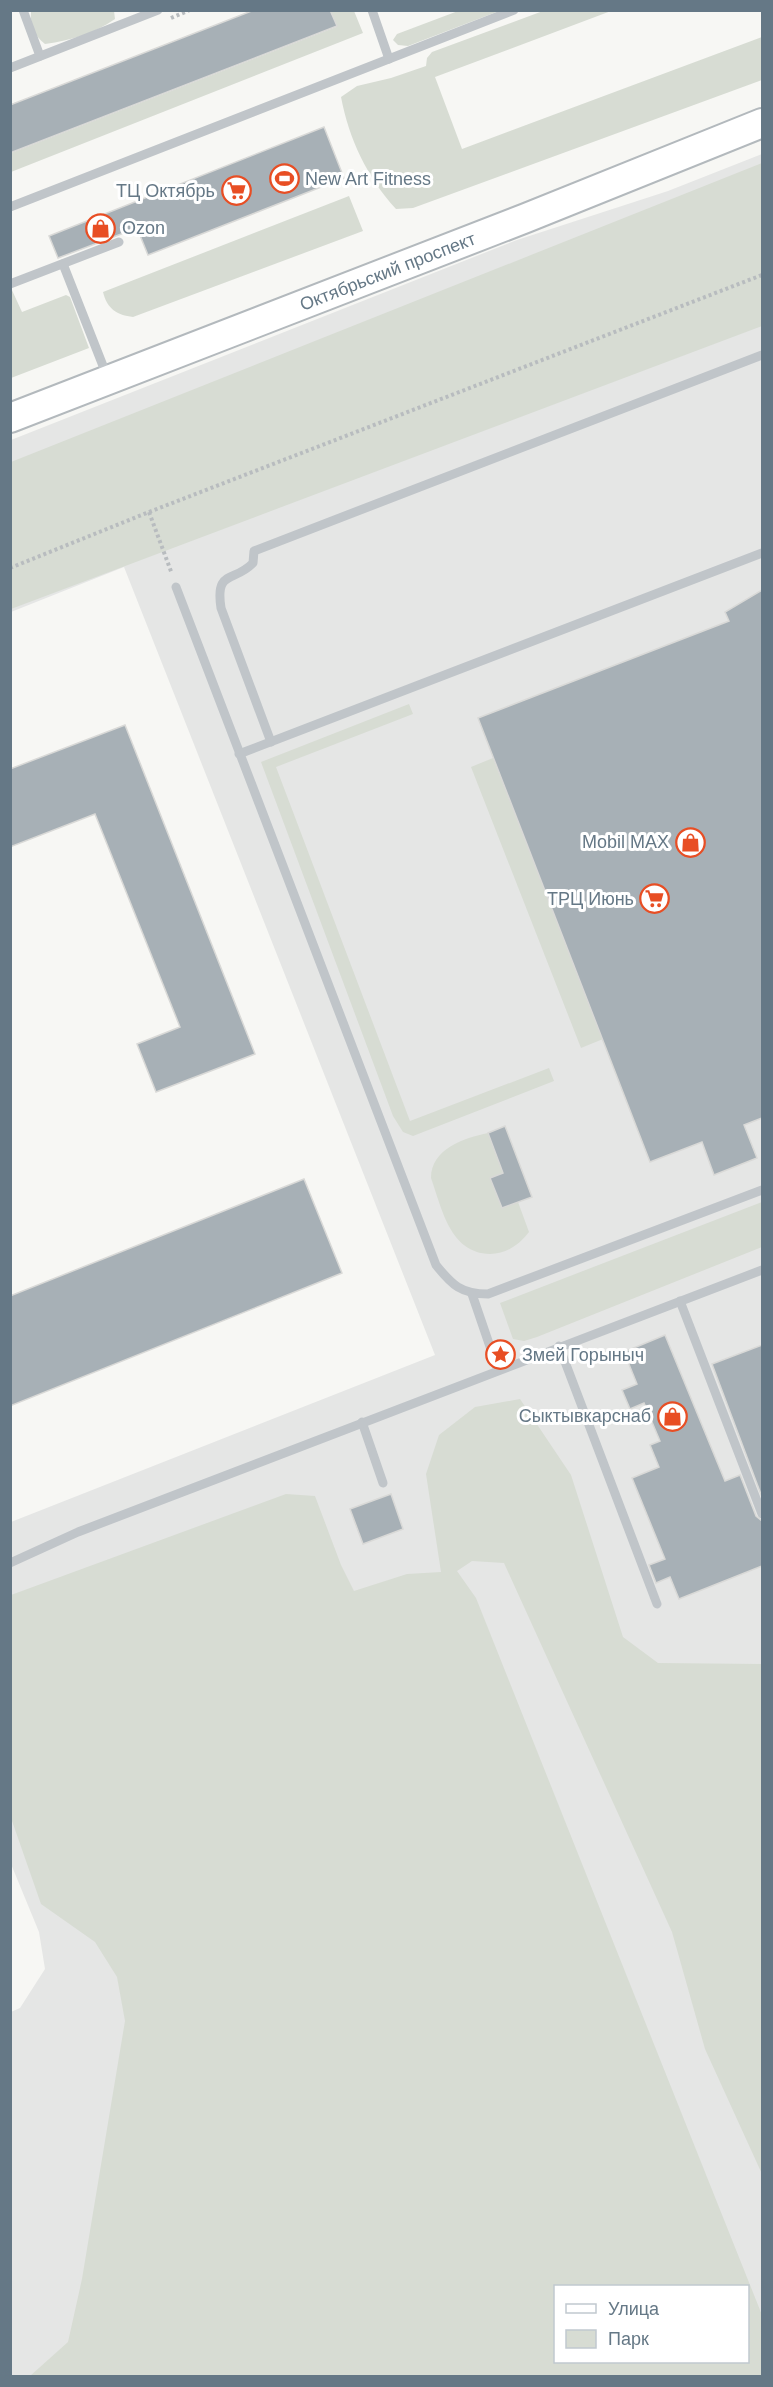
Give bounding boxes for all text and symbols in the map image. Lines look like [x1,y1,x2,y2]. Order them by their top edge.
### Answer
sports icon: New Art Fitness [268,163,300,195]
place label: New Art Fitness [305,169,431,189]
supermarket icon: ТЦ Октябрь [220,175,252,207]
place label: ТЦ Октябрь [116,181,215,201]
shop icon: Ozon [85,212,117,244]
place label: Ozon [122,218,165,238]
street label: Октябрьский проспект [297,229,478,315]
shop icon: Mobil MAX [674,826,706,858]
place label: Mobil MAX [582,832,669,852]
supermarket icon: ТРЦ Июнь [639,883,671,915]
place label: ТРЦ Июнь [547,889,634,909]
place icon: Змей Горыныч [485,1339,517,1371]
place label: Змей Горыныч [522,1345,644,1365]
shop icon: Сыктывкарснаб [656,1400,688,1432]
place label: Сыктывкарснаб [519,1406,651,1426]
legend [554,2285,749,2363]
text: Улица [608,2299,660,2319]
text: Парк [608,2329,649,2349]

